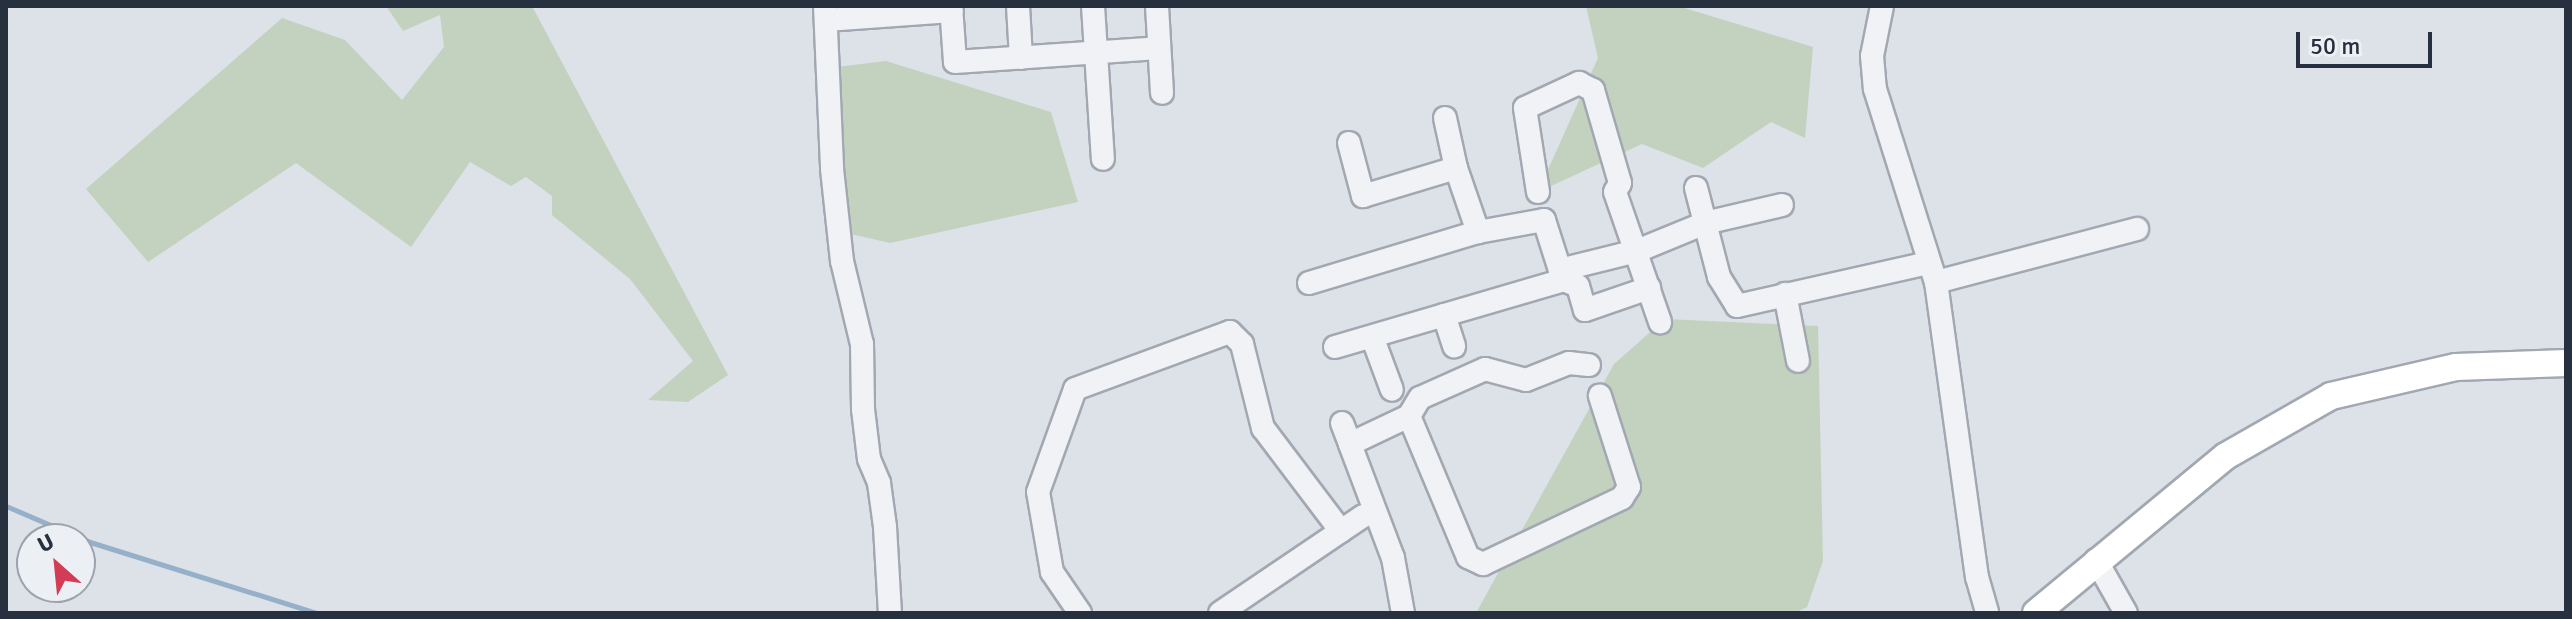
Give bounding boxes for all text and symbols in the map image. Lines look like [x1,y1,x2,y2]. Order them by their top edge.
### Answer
scale bar [2300,16,2436,66]
text: 50 m [2310,31,2360,61]
north arrow [16,523,96,603]
text: U [33,528,59,558]

